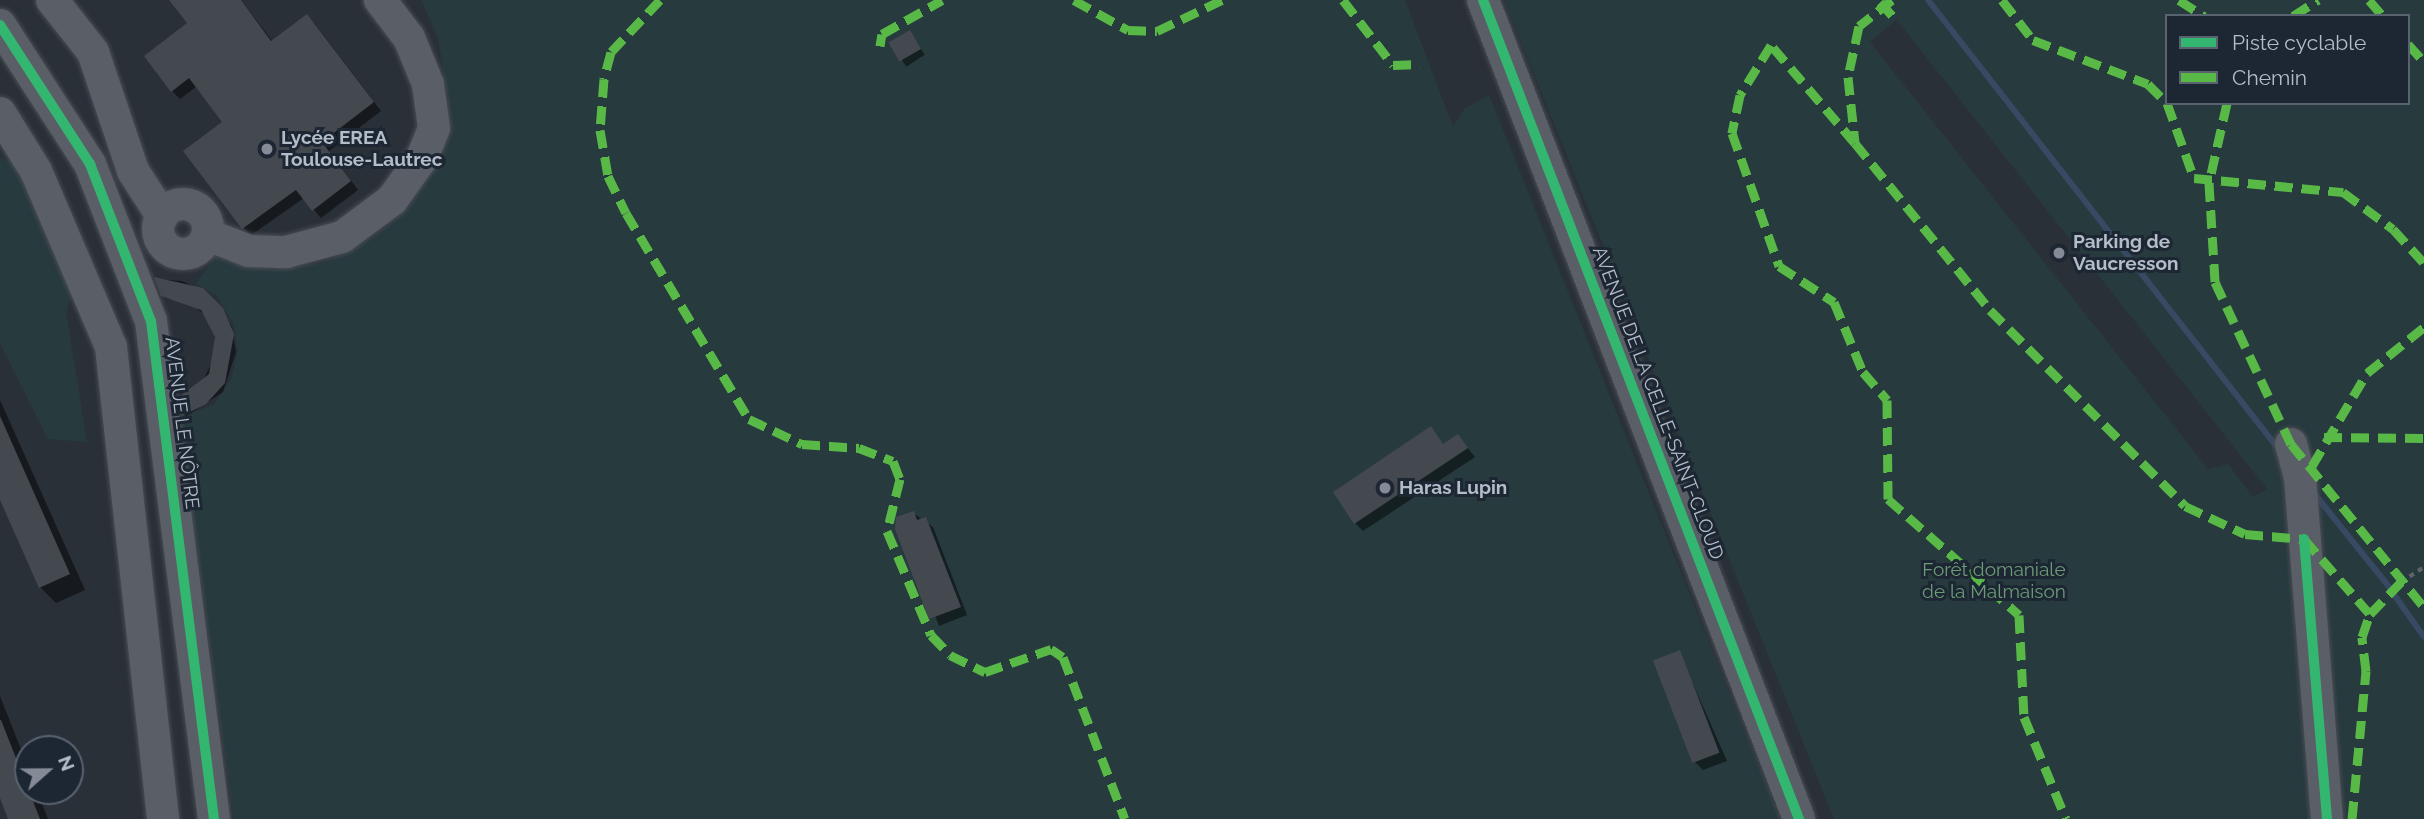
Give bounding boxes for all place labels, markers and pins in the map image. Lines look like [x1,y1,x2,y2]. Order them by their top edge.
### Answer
place label: Lycée EREA Toulouse-Lautrec [281,127,442,171]
marker: Lycée EREA Toulouse-Lautrec [259,141,275,157]
place label: Parking de Vaucresson [2073,231,2178,275]
marker: Parking de Vaucresson [2051,245,2067,261]
place label: Haras Lupin [1399,477,1507,499]
marker: Haras Lupin [1377,480,1393,496]

